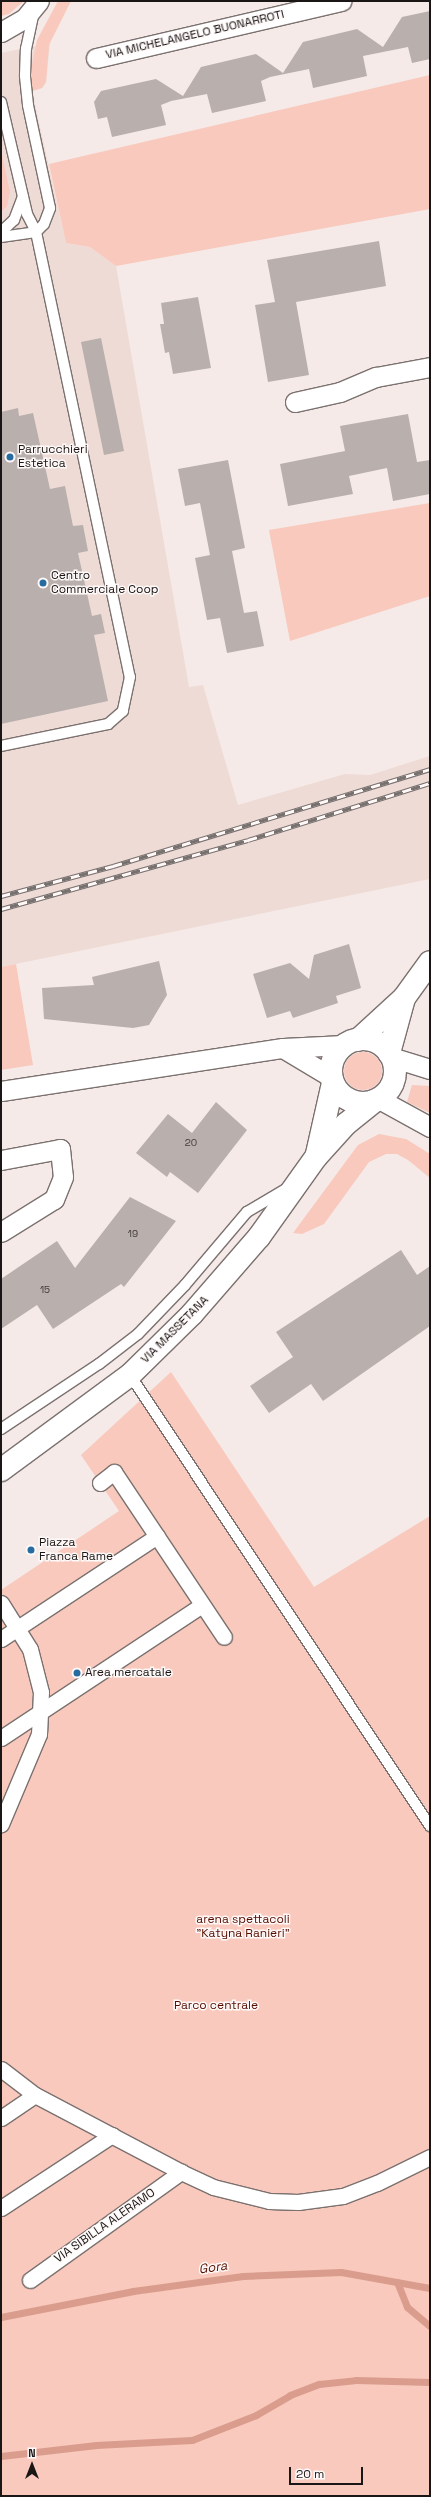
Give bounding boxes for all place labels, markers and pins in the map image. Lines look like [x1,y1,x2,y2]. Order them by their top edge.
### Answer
place label: Parrucchieri Estetica [18,443,88,471]
marker: Parrucchieri Estetica [5,452,15,462]
place label: Centro Commerciale Coop [51,569,159,597]
marker: Centro Commerciale Coop [38,578,48,588]
place label: Piazza Franca Rame [39,1536,113,1564]
marker: Piazza Franca Rame [26,1545,36,1555]
place label: Area mercatale [85,1666,172,1680]
marker: Area mercatale [72,1668,82,1678]

